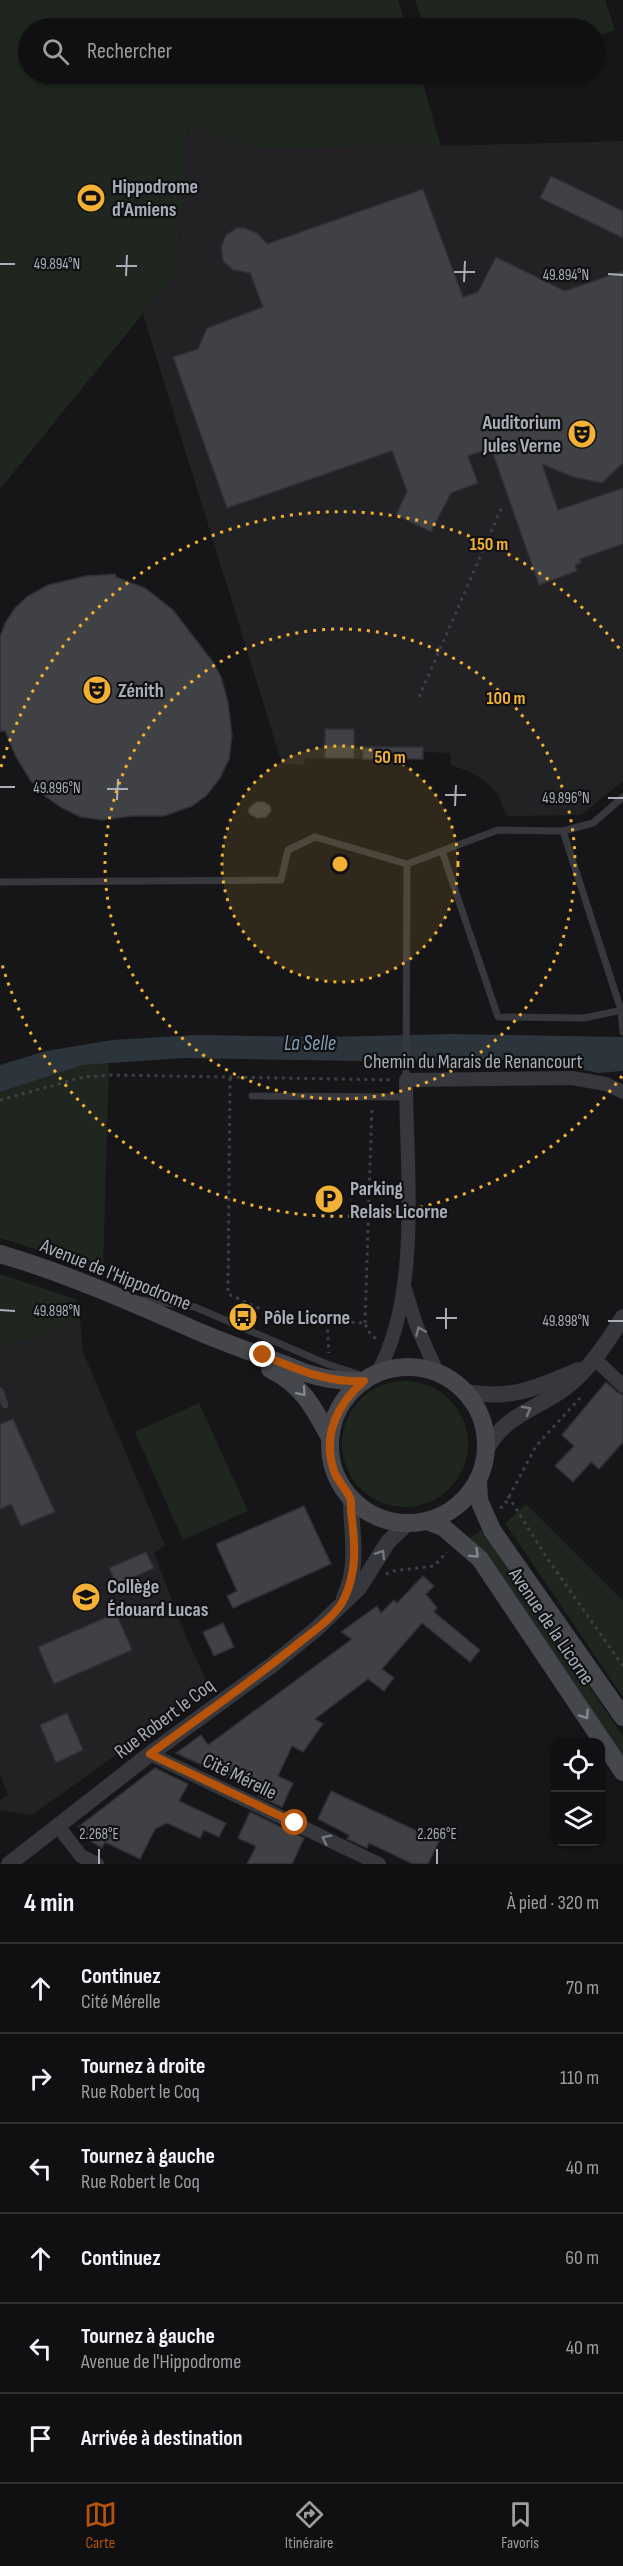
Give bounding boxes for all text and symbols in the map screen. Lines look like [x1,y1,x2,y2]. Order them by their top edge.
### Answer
search box [18,18,605,84]
icon: search [39,35,72,68]
text: Rechercher [87,38,172,65]
place label: Hippodrome d'Amiens [112,175,198,222]
sports icon: Hippodrome d'Amiens [75,182,107,214]
text: 49.894°N [34,255,80,274]
text: 49.894°N [543,266,589,285]
place label: Auditorium Jules Verne [482,411,561,458]
theatre icon: Auditorium Jules Verne [566,418,598,450]
text: 150 m [470,534,508,555]
theatre icon: Zénith [81,674,113,706]
place label: Zénith [118,679,164,703]
text: 100 m [487,688,526,709]
text: 50 m [374,747,406,768]
text: 49.896°N [33,779,81,798]
text: 49.896°N [542,789,590,808]
centre of rings [330,854,350,874]
water label: La Selle [284,1031,336,1056]
street label: Chemin du Marais de Renancourt [363,1050,583,1074]
place label: Parking Relais Licorne [350,1177,448,1224]
parking icon: Parking Relais Licorne [313,1183,345,1215]
street label: Avenue de l'Hippodrome [36,1233,194,1316]
bus stop icon: Pôle Licorne [227,1301,259,1333]
text: 49.898°N [33,1302,81,1321]
place label: Pôle Licorne [264,1306,350,1330]
text: 49.898°N [542,1312,590,1331]
one-way arrow [415,1326,427,1337]
route end [249,1341,275,1367]
one-way arrow [295,1385,306,1396]
one-way arrow [520,1406,531,1417]
one-way arrow [467,1547,478,1558]
one-way arrow [374,1550,385,1560]
street label: Avenue de la Licorne [503,1563,599,1690]
place label: Collège Édouard Lucas [107,1575,209,1622]
school or university icon: Collège Édouard Lucas [70,1581,102,1613]
street label: Rue Robert le Coq [110,1673,219,1764]
one-way arrow [578,1708,589,1719]
map controls [551,1738,605,1846]
button: locate [551,1738,605,1792]
street label: Cité Mérelle [199,1749,281,1805]
button: layers [551,1792,605,1846]
route start [281,1809,307,1835]
text: 2.268°E [79,1825,119,1844]
text: 2.266°E [417,1825,457,1844]
one-way arrow [322,1834,333,1846]
text: 4 min [24,1888,74,1919]
text: À pied · 320 m [507,1891,599,1915]
text: Continuez [81,1963,161,1990]
icon: ahead [24,1972,57,2005]
text: 70 m [566,1976,599,2000]
text: Cité Mérelle [81,1990,160,2014]
text: Tournez à droite [81,2053,206,2080]
icon: right [24,2062,57,2095]
text: 110 m [560,2066,599,2090]
text: Rue Robert le Coq [81,2080,200,2104]
text: Tournez à gauche [81,2143,215,2170]
icon: left [24,2152,57,2185]
text: 40 m [566,2156,599,2180]
text: Rue Robert le Coq [81,2170,200,2194]
icon: ahead [24,2242,57,2275]
text: Continuez [81,2245,161,2272]
text: 60 m [565,2246,599,2270]
text: Tournez à gauche [81,2323,215,2350]
icon: left [24,2332,57,2365]
text: 40 m [566,2336,599,2360]
text: Avenue de l'Hippodrome [81,2350,241,2374]
icon: arrive [24,2422,57,2455]
text: Arrivée à destination [81,2425,243,2452]
tab: Carte [84,2498,117,2553]
tab: Itinéraire [285,2498,333,2553]
tab: Favoris [501,2498,539,2553]

